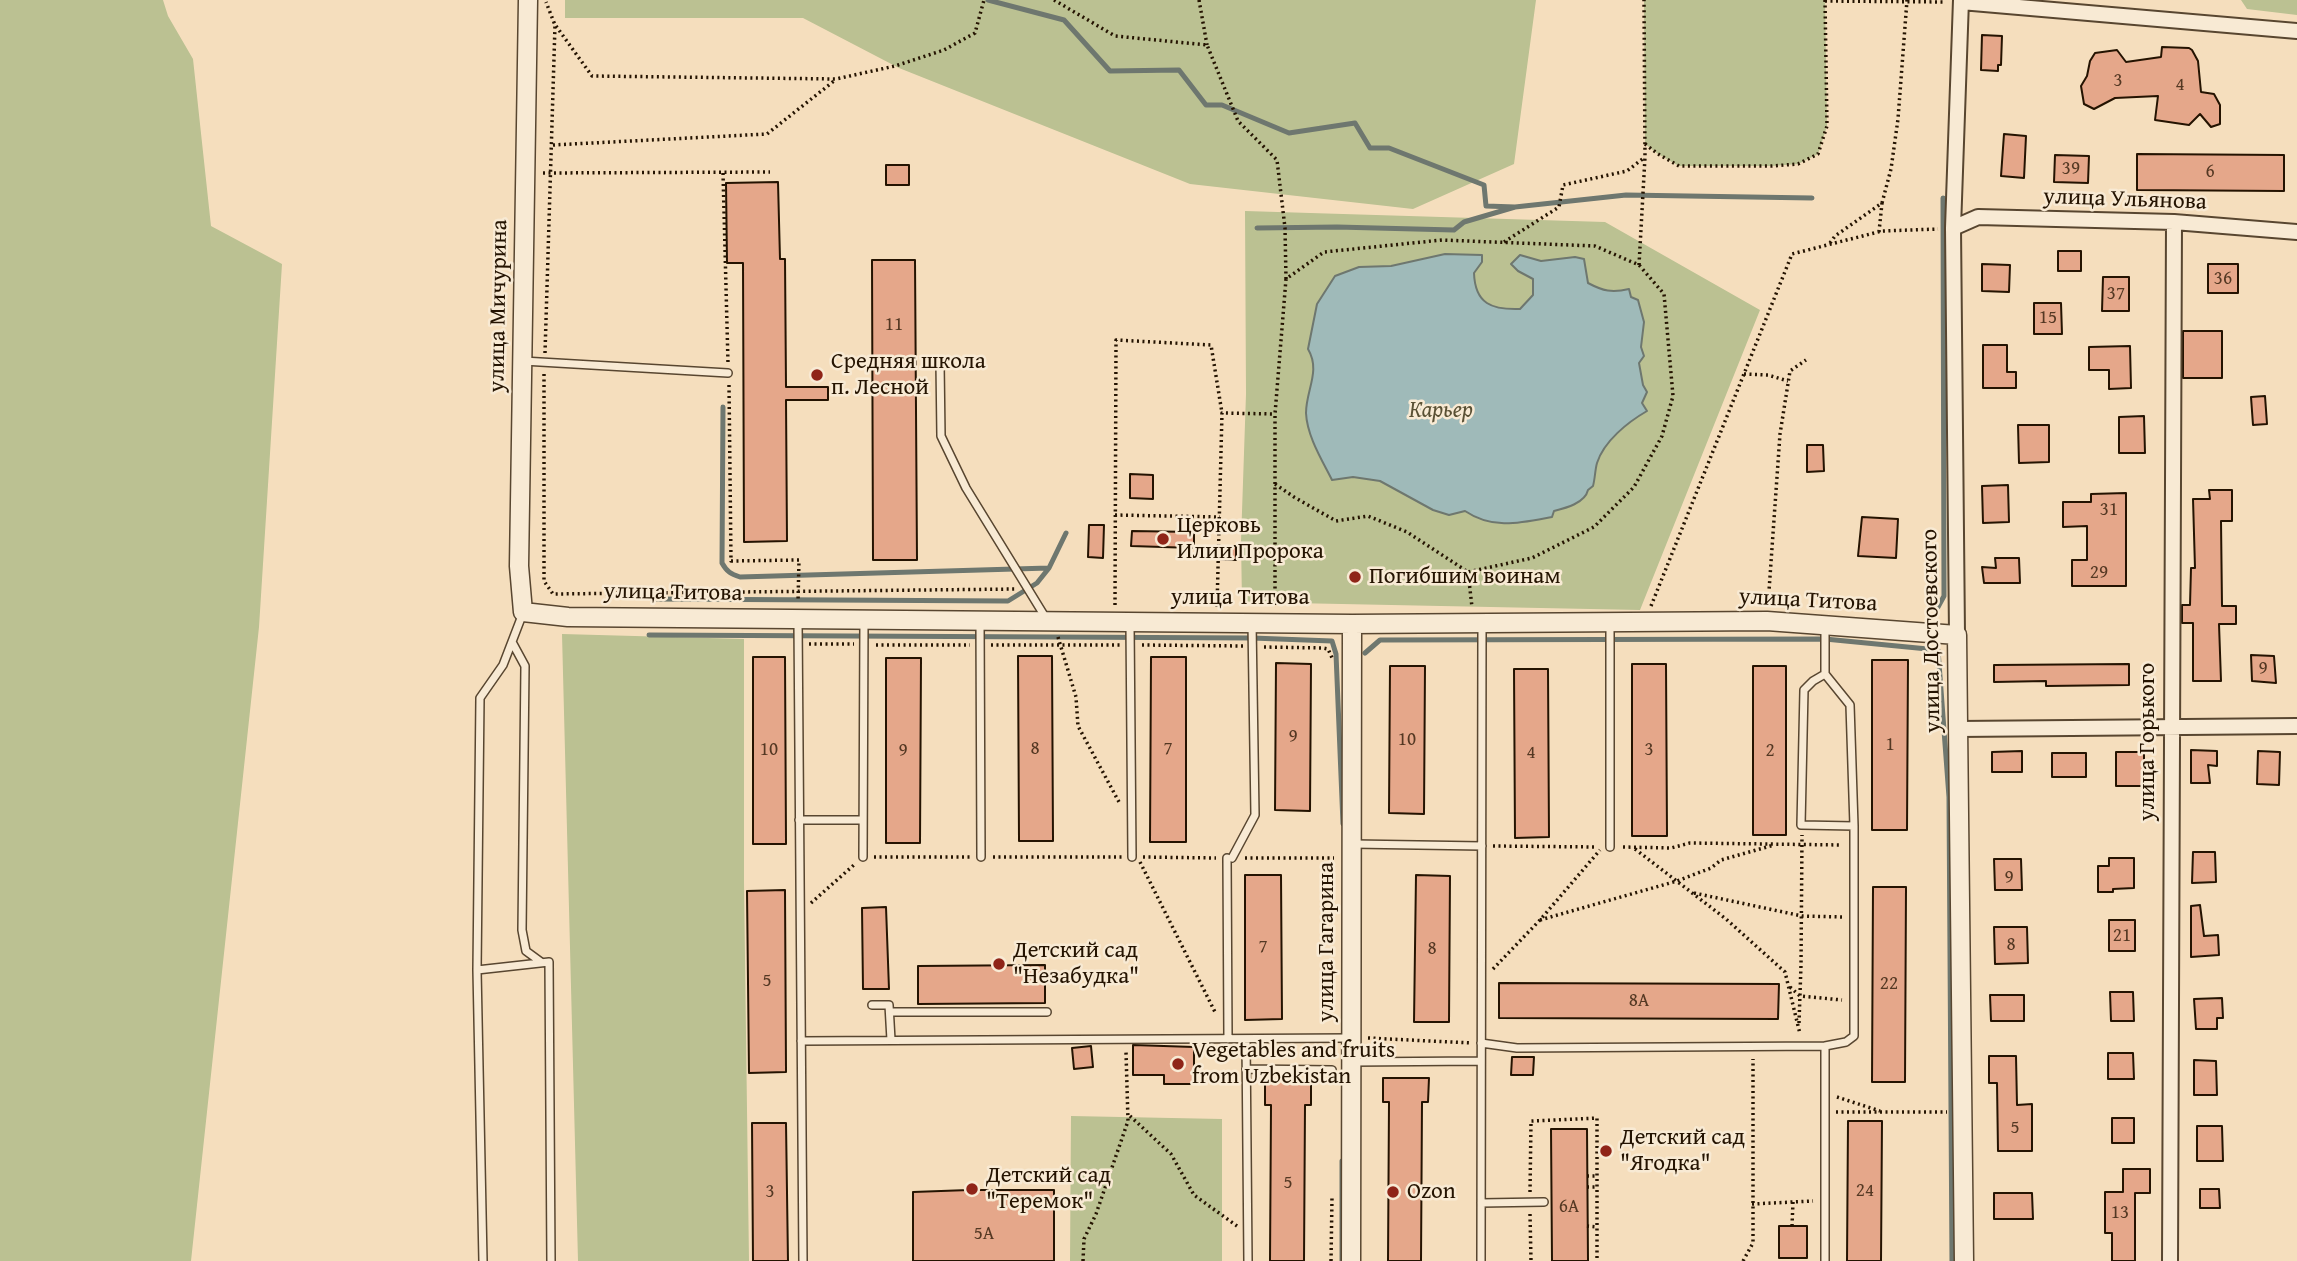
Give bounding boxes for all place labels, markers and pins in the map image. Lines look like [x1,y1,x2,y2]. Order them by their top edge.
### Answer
place label: Средняя школа п. Лесной [831,348,986,402]
marker: Средняя школа п. Лесной [809,367,825,383]
place label: Церковь Илии Пророка [1177,512,1324,566]
marker: Церковь Илии Пророка [1155,531,1171,547]
place label: Погибшим воинам [1369,563,1561,591]
marker: Погибшим воинам [1347,569,1363,585]
place label: Детский сад "Незабудка" [1013,937,1139,991]
marker: Детский сад "Незабудка" [991,956,1007,972]
place label: Vegetables and fruits from Uzbekistan [1192,1037,1395,1091]
marker: Vegetables and fruits from Uzbekistan [1170,1056,1186,1072]
place label: Детский сад "Ягодка" [1620,1124,1745,1178]
marker: Детский сад "Ягодка" [1598,1143,1614,1159]
place label: Детский сад "Теремок" [986,1162,1111,1216]
place label: Ozon [1407,1178,1456,1206]
marker: Детский сад "Теремок" [964,1181,980,1197]
marker: Ozon [1385,1184,1401,1200]

